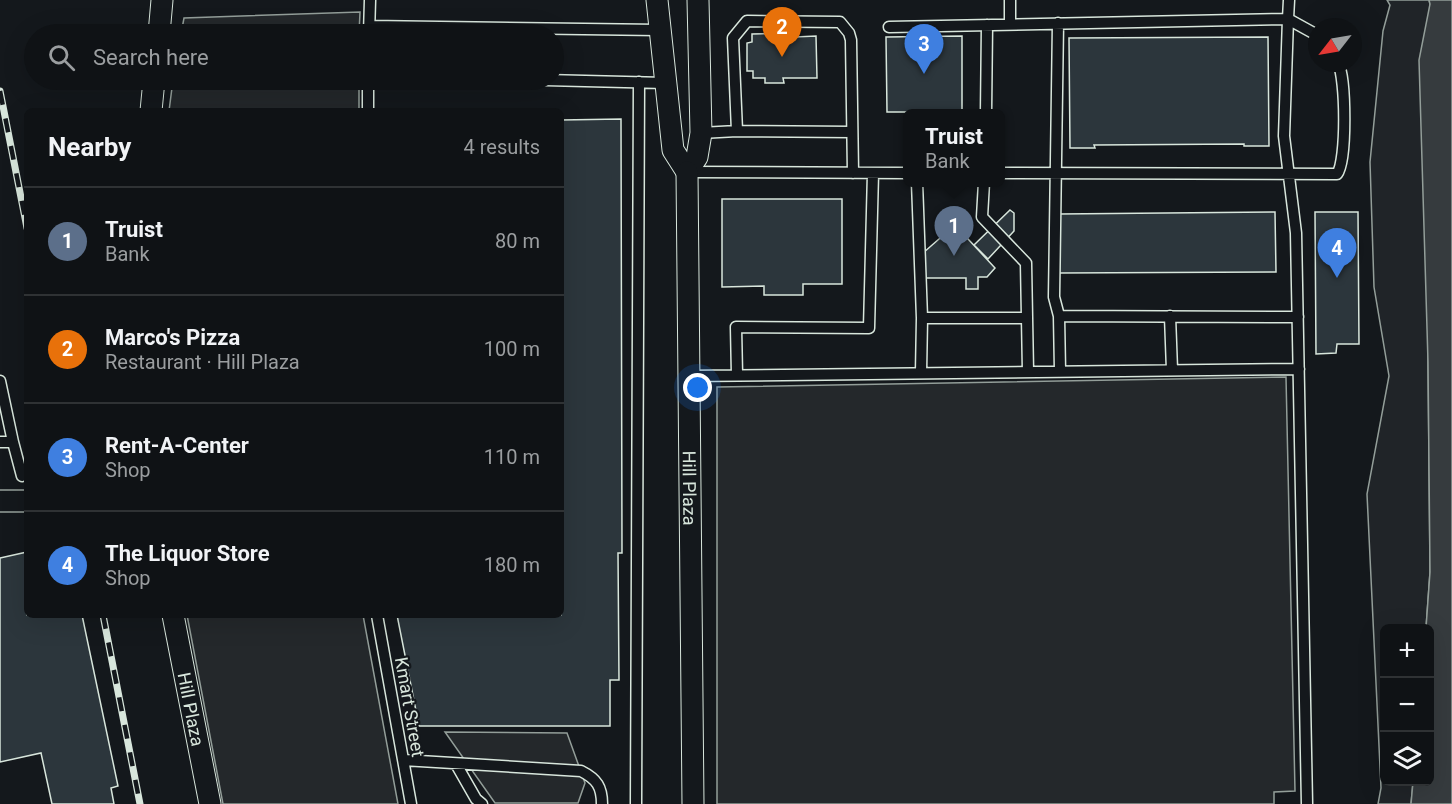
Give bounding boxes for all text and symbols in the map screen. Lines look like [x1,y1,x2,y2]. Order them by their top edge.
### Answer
pin: 2 [762,8,802,57]
north arrow [1308,18,1362,72]
search box [24,24,564,90]
pin: 3 [904,25,944,74]
icon: search [45,41,78,74]
text: Search here [93,45,209,70]
popup [903,109,1005,187]
text: Truist [925,124,983,149]
text: Nearby [48,132,131,162]
text: 4 results [464,135,540,159]
text: Bank [925,149,970,173]
pin: 1 [934,206,974,256]
text: Truist [105,217,163,242]
pin: 4 [1318,228,1356,278]
text: 1 [62,229,73,253]
text: 80 m [495,229,540,253]
text: Bank [105,242,150,266]
text: Marco's Pizza [105,325,240,350]
text: 2 [62,337,73,361]
text: 100 m [484,337,540,361]
text: Restaurant · Hill Plaza [105,350,300,374]
your location [683,373,712,402]
text: Rent-A-Center [105,433,249,458]
text: 3 [62,445,73,469]
text: 110 m [484,445,540,469]
street label: Hill Plaza [679,451,701,525]
text: Shop [105,458,151,482]
text: The Liquor Store [105,541,270,566]
text: 4 [62,553,73,577]
text: 180 m [484,553,540,577]
text: Shop [105,566,151,590]
map controls [1380,624,1434,786]
button: + [1380,624,1434,678]
street label: Kmart Street [391,655,429,759]
street label: Hill Plaza [174,671,209,748]
button: − [1380,678,1434,732]
button: layers [1380,732,1434,786]

